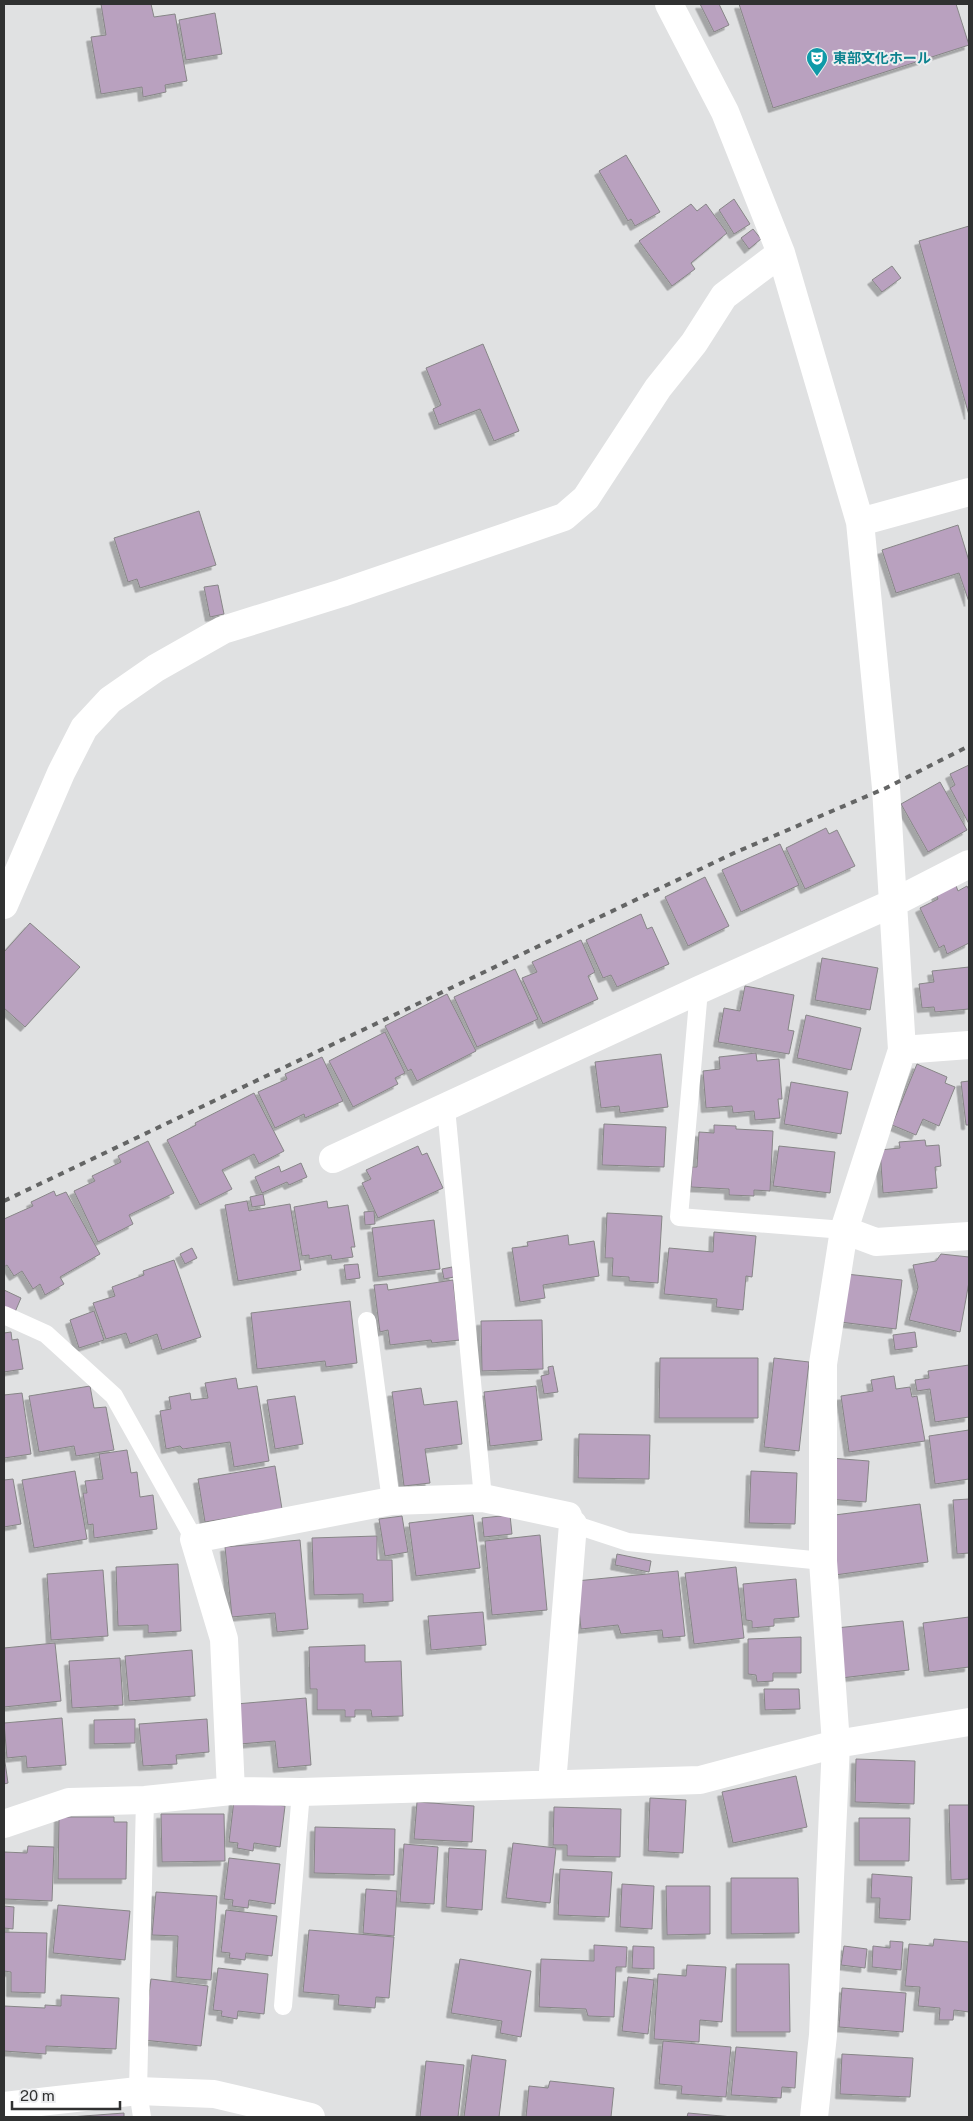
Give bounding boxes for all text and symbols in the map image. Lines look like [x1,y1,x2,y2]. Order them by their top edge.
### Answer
theatre icon: 東部文化ホール [805,46,829,77]
place label: 東部文化ホール [833,50,931,66]
scale bar [12,2078,120,2110]
text: 20 m [20,2087,55,2104]

